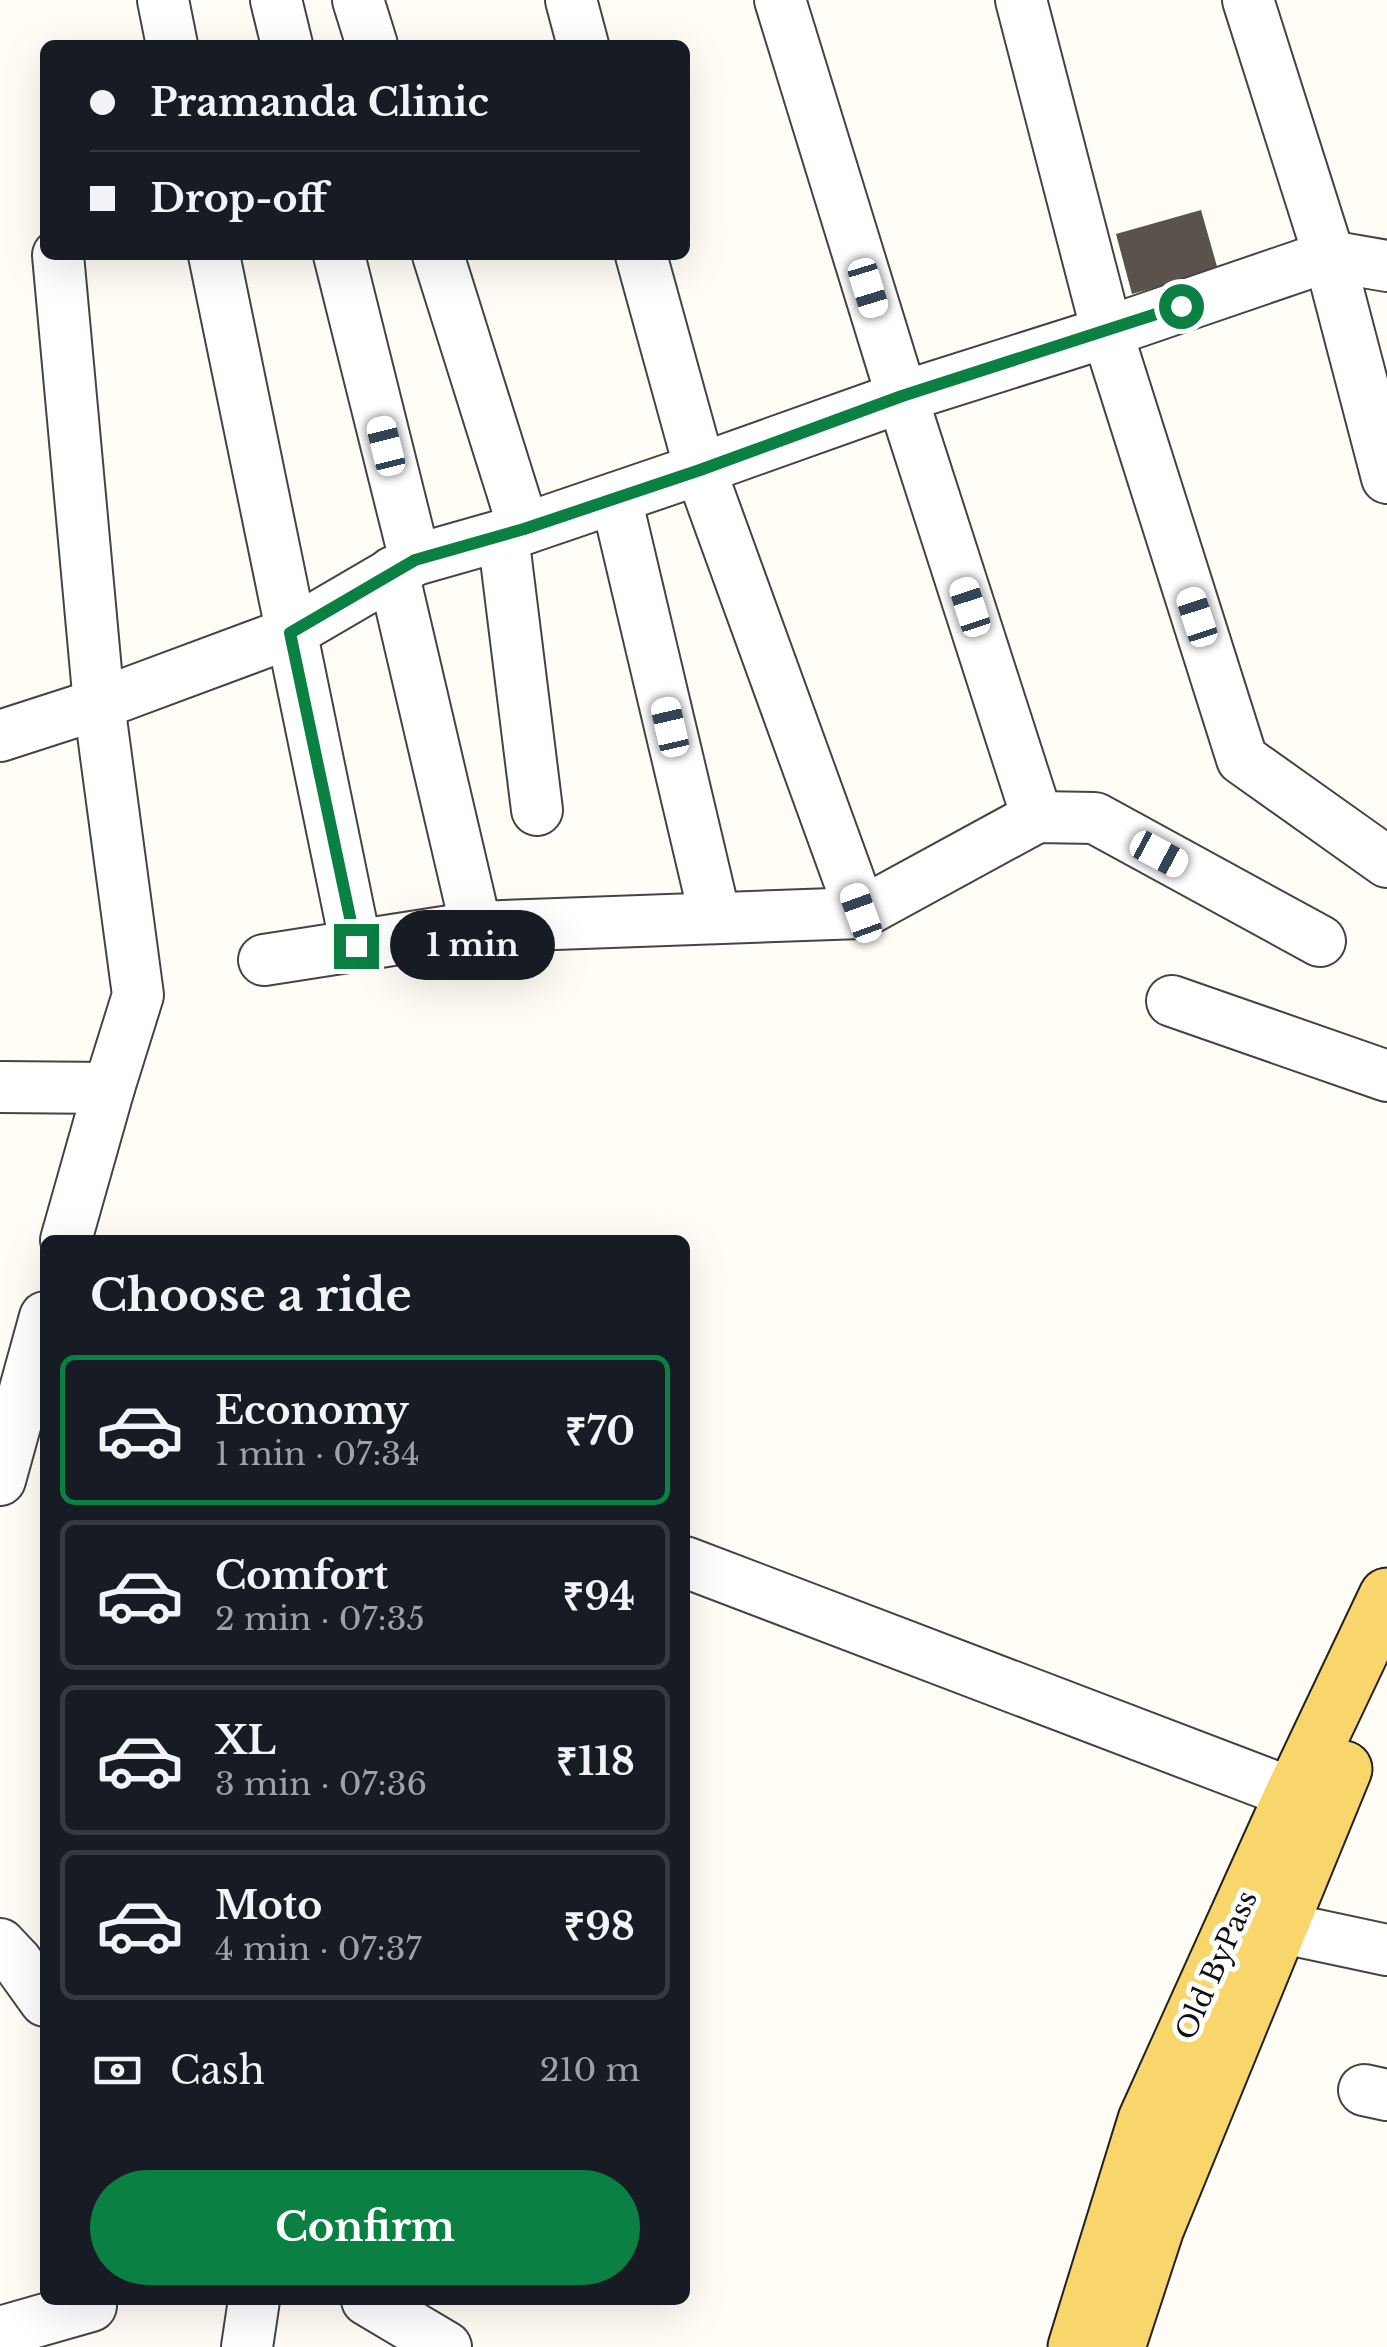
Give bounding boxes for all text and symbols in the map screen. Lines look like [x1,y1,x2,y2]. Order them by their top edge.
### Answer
text: Pramanda Clinic [150,79,489,126]
text: Drop-off [150,175,327,222]
car [845,255,891,321]
route start [1159,284,1204,329]
car [364,413,408,479]
car [946,574,994,640]
car [1173,584,1221,650]
car [649,694,691,760]
car [1125,827,1193,881]
car [837,880,885,946]
callout: 1 min [391,911,556,981]
route end [334,924,379,969]
text: 1 min [426,925,519,965]
text: Choose a ride [90,1267,412,1323]
icon: car [95,1385,185,1475]
text: Economy [215,1387,409,1434]
text: ₹70 [565,1408,635,1455]
text: 1 min · 07:34 [215,1434,420,1474]
icon: car [95,1550,185,1640]
text: Comfort [215,1552,388,1599]
text: ₹94 [562,1573,635,1620]
text: 2 min · 07:35 [215,1599,425,1639]
icon: car [95,1715,185,1805]
text: XL [215,1717,276,1764]
text: ₹118 [556,1738,635,1785]
text: 3 min · 07:36 [215,1764,427,1804]
icon: car [95,1880,185,1970]
text: Moto [215,1882,322,1929]
street label: Old ByPass [1168,1885,1265,2045]
text: ₹98 [564,1903,635,1950]
text: 4 min · 07:37 [215,1929,422,1969]
icon: cash [90,2043,145,2098]
text: Cash [170,2047,265,2094]
text: 210 m [540,2050,640,2090]
button: Confirm [90,2170,640,2285]

